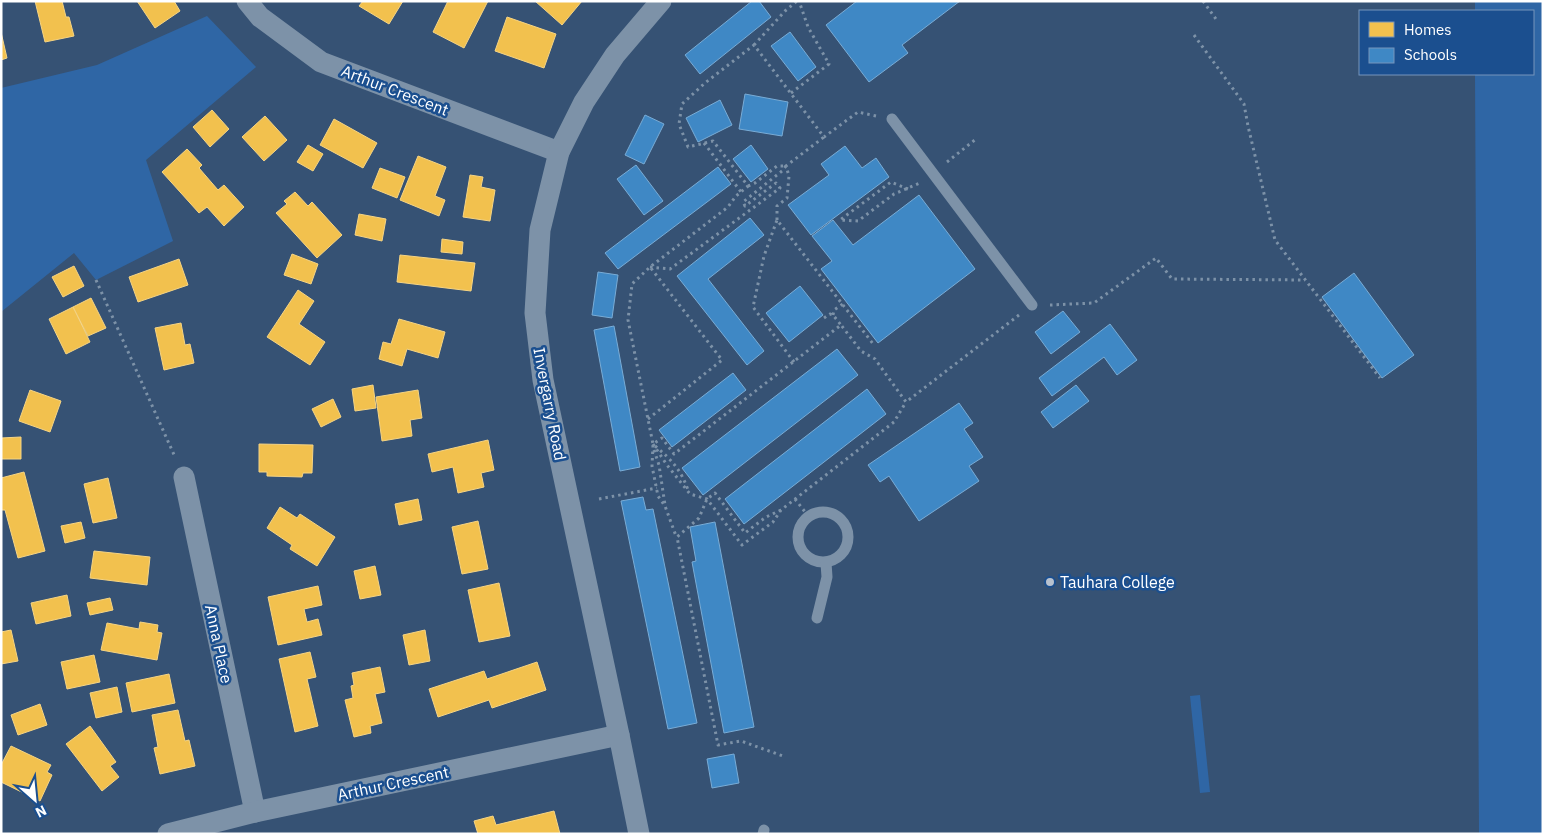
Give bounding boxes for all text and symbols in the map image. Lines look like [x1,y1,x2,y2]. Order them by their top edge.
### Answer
legend [1359,10,1534,75]
text: Homes [1404,20,1452,39]
text: Schools [1404,45,1457,64]
street label: Arthur Crescent [338,60,452,120]
street label: Invergarry Road [529,346,571,462]
place label: Tauhara College [1060,572,1175,592]
marker: Tauhara College [1044,576,1056,588]
street label: Anna Place [201,603,237,685]
street label: Arthur Crescent [335,761,451,805]
north arrow [10,775,60,825]
text: N [32,801,50,822]

